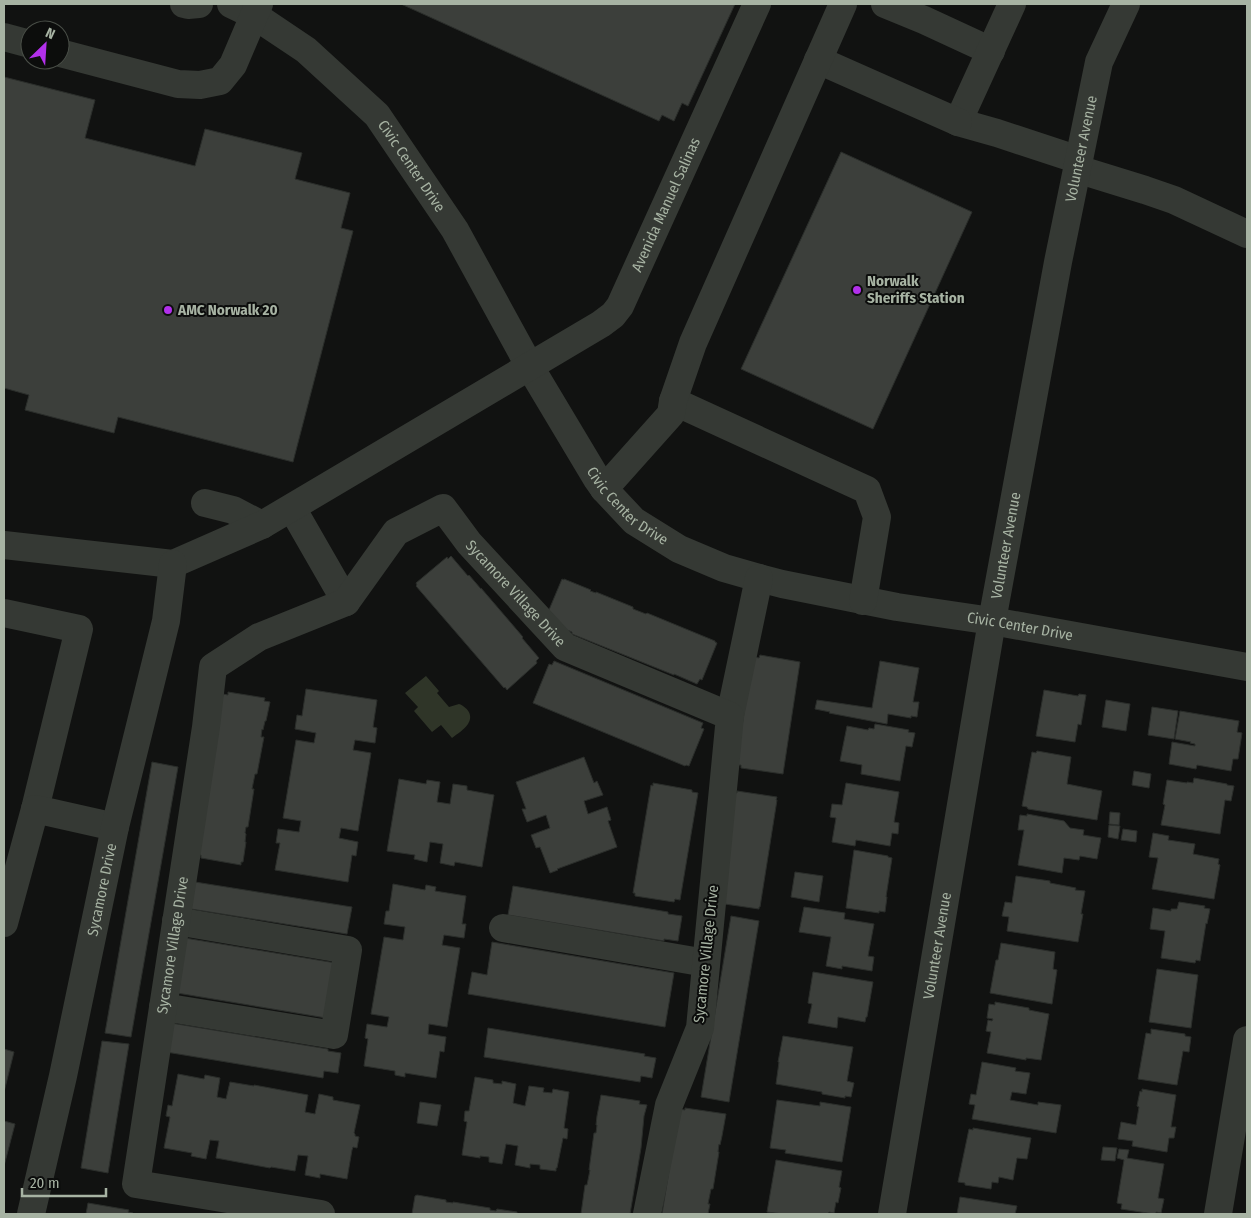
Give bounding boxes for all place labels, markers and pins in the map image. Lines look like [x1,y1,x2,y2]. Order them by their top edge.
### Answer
place label: Norwalk Sheriffs Station [867,272,965,307]
marker: Norwalk Sheriffs Station [851,284,863,296]
place label: AMC Norwalk 20 [177,301,278,319]
marker: AMC Norwalk 20 [162,304,174,316]

